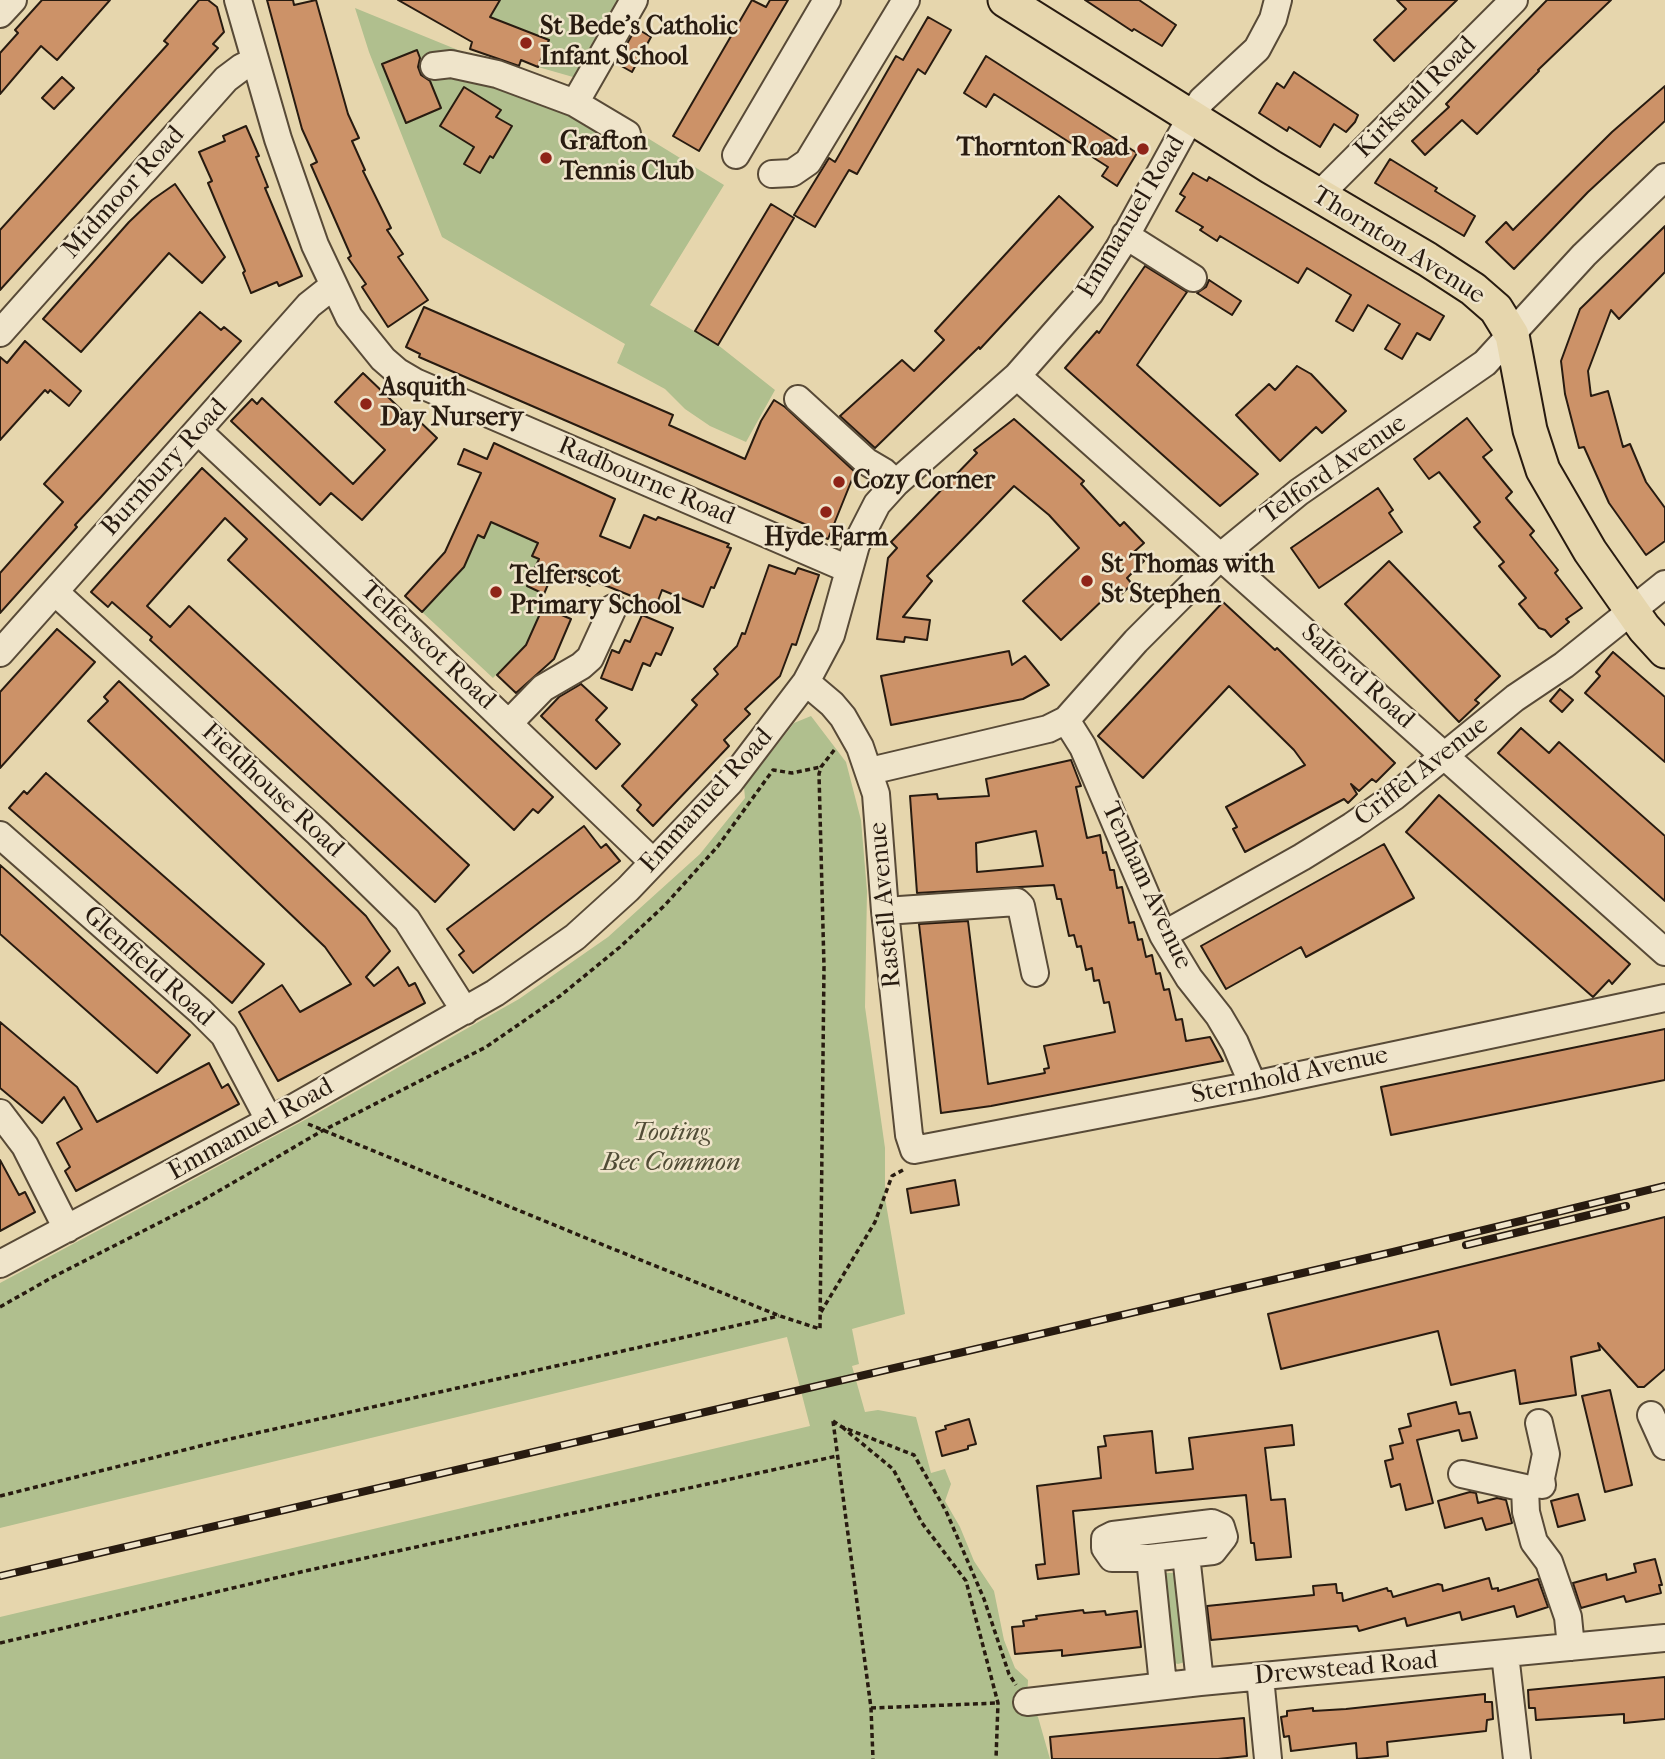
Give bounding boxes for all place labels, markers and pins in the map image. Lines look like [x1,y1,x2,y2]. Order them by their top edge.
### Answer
place label: St Bede's Catholic Infant School [540,12,738,74]
marker: St Bede's Catholic Infant School [518,35,534,51]
place label: Grafton Tennis Club [560,127,694,188]
place label: Thornton Road [957,133,1129,165]
marker: Thornton Road [1135,141,1151,157]
marker: Grafton Tennis Club [538,150,554,166]
place label: Asquith Day Nursery [380,373,523,434]
marker: Asquith Day Nursery [358,396,374,412]
place label: Cozy Corner [853,466,995,498]
marker: Cozy Corner [831,474,847,490]
marker: Hyde Farm [818,504,834,520]
place label: Hyde Farm [764,523,888,555]
place label: St Thomas with St Stephen [1101,550,1274,612]
place label: Telferscot Primary School [510,561,681,622]
marker: St Thomas with St Stephen [1079,573,1095,589]
marker: Telferscot Primary School [488,584,504,600]

